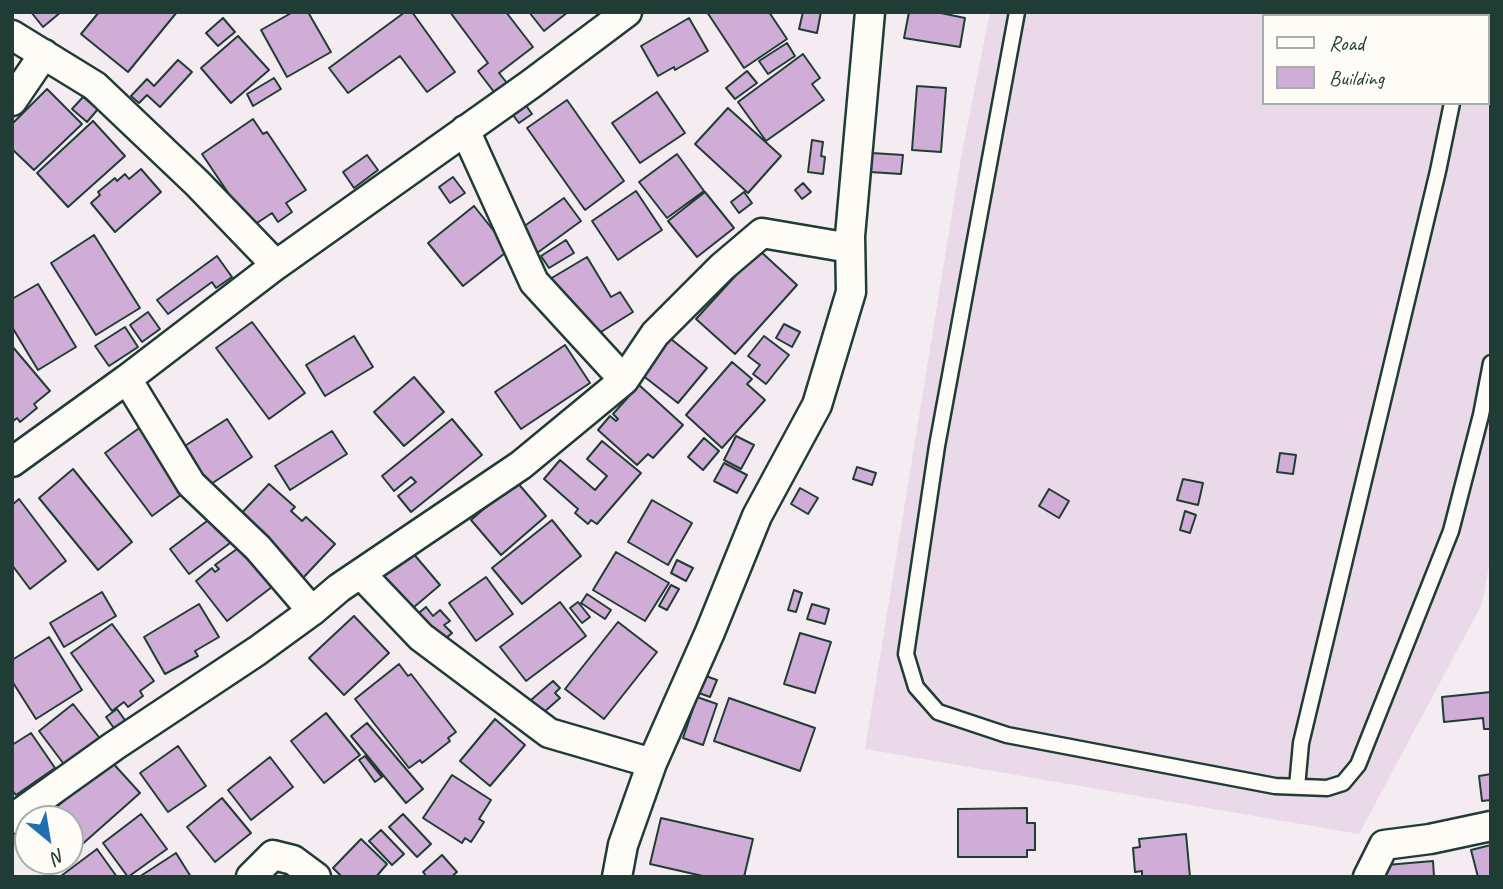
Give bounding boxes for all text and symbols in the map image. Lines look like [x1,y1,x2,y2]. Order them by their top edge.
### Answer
legend [1262,14,1489,105]
text: Road [1329,30,1364,56]
text: Building [1329,65,1384,91]
north arrow [14,805,84,875]
text: N [47,843,70,870]

